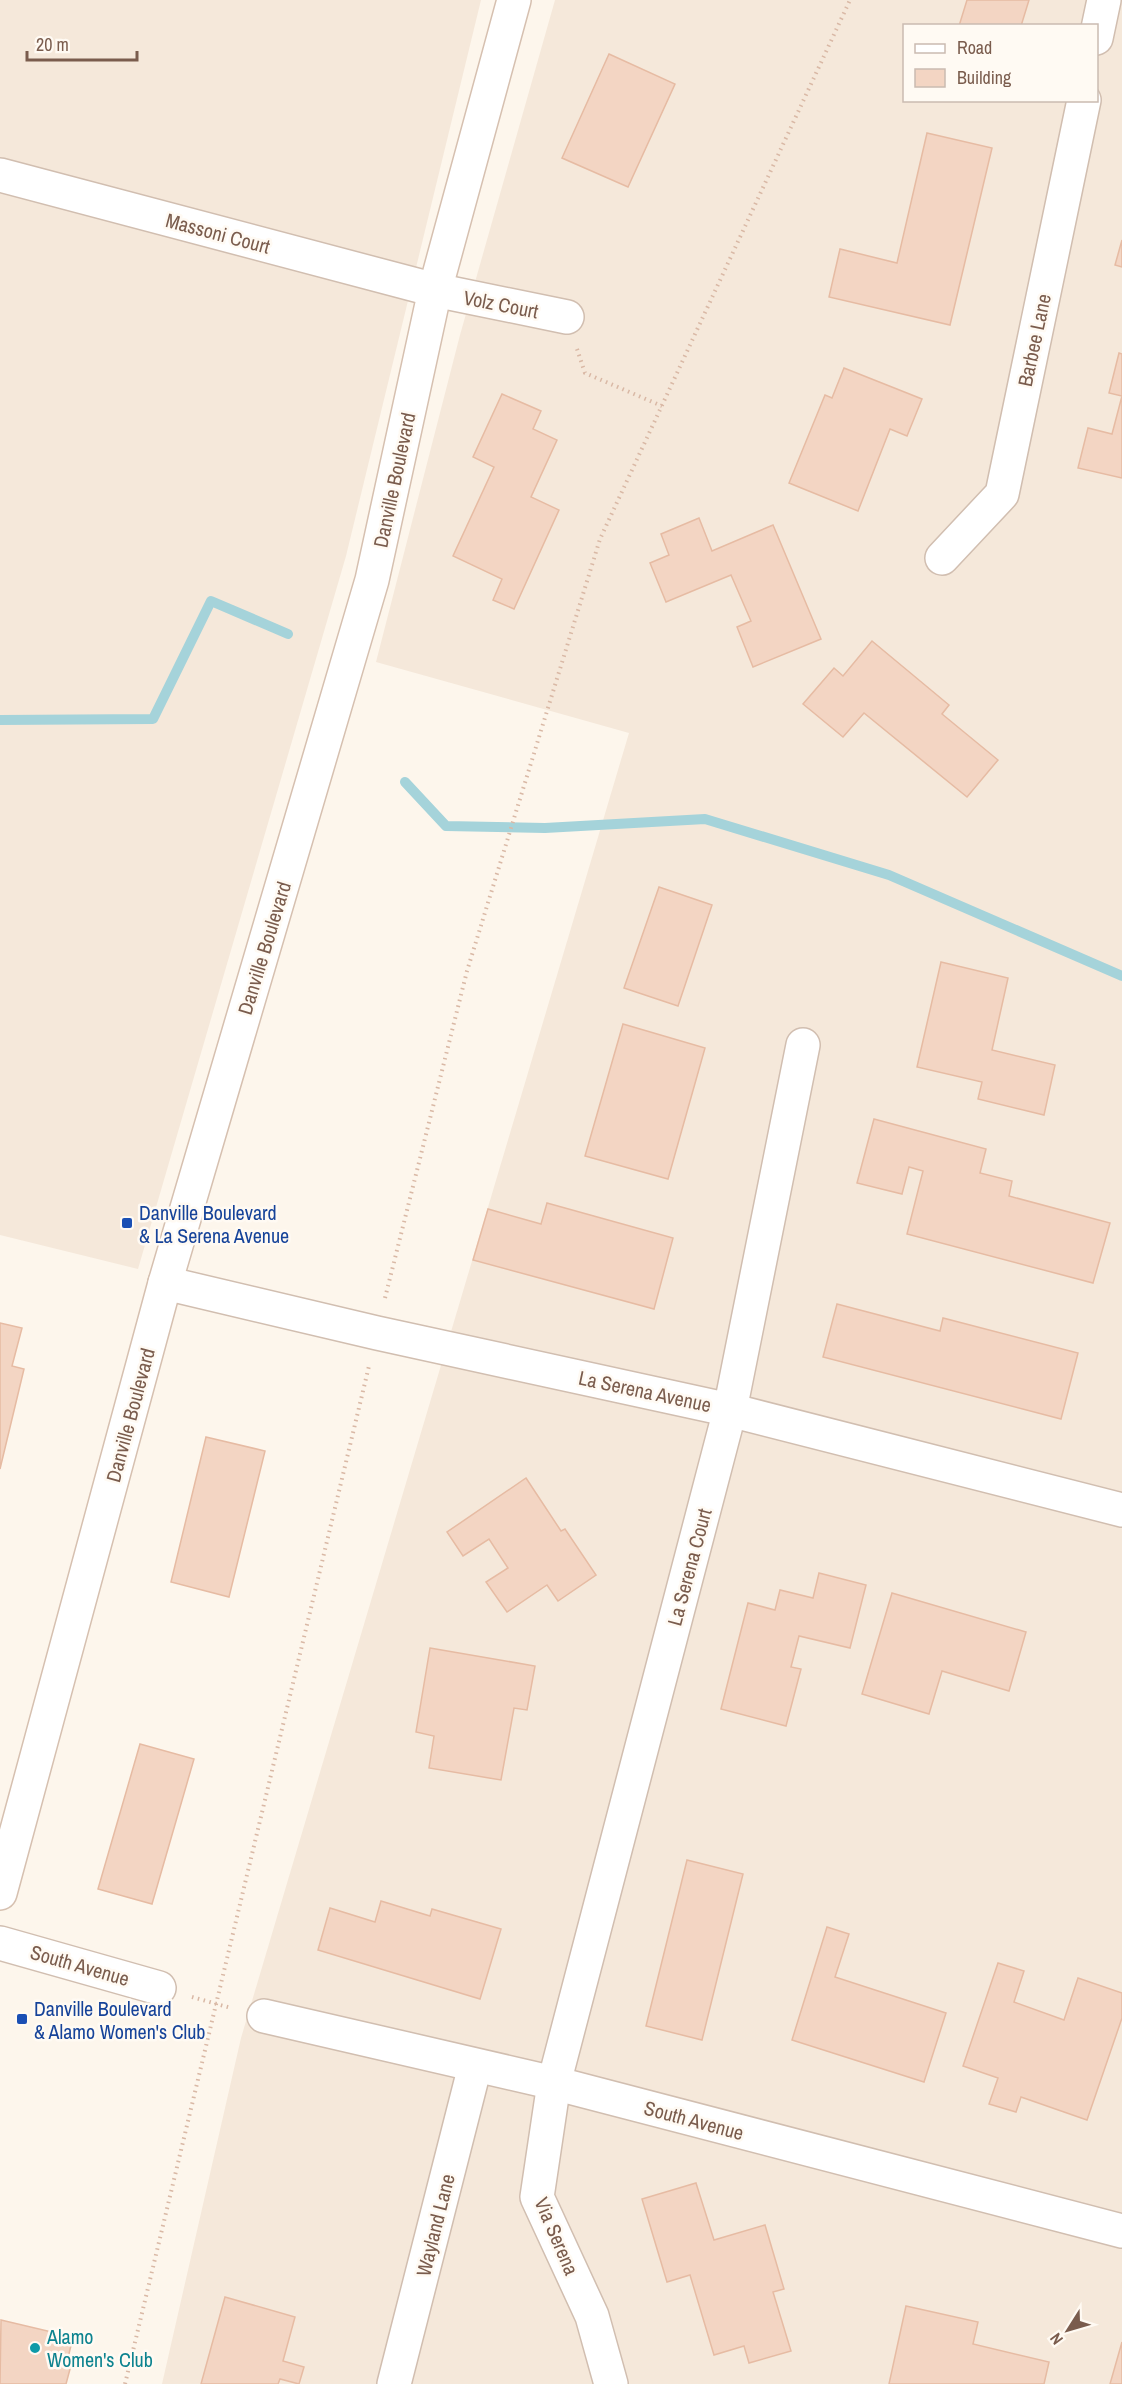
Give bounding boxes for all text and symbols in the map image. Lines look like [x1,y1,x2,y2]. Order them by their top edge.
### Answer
scale bar [27,24,136,62]
legend [903,24,1098,102]
text: 20 m [36,32,69,57]
text: Road [957,35,992,60]
text: Building [957,65,1012,90]
street label: Massoni Court [163,206,273,260]
street label: Volz Court [461,284,541,325]
street label: Barbee Lane [1011,291,1057,389]
street label: Danville Boulevard [366,410,422,550]
street label: Danville Boulevard [231,878,297,1018]
place label: Danville Boulevard & La Serena Avenue [139,1199,289,1249]
marker: Danville Boulevard & La Serena Avenue [120,1216,134,1230]
street label: Danville Boulevard [99,1345,161,1485]
street label: La Serena Avenue [576,1364,714,1418]
street label: La Serena Court [660,1505,718,1629]
street label: South Avenue [27,1938,133,1992]
place label: Danville Boulevard & Alamo Women's Club [34,1995,205,2045]
marker: Danville Boulevard & Alamo Women's Club [15,2012,29,2026]
street label: South Avenue [641,2094,747,2146]
street label: Wayland Lane [409,2171,461,2279]
street label: Via Serena [529,2193,585,2279]
north arrow [1038,2300,1098,2360]
place label: Alamo Women's Club [46,2323,153,2373]
text: N [1044,2329,1068,2349]
marker: Alamo Women's Club [28,2341,42,2355]

